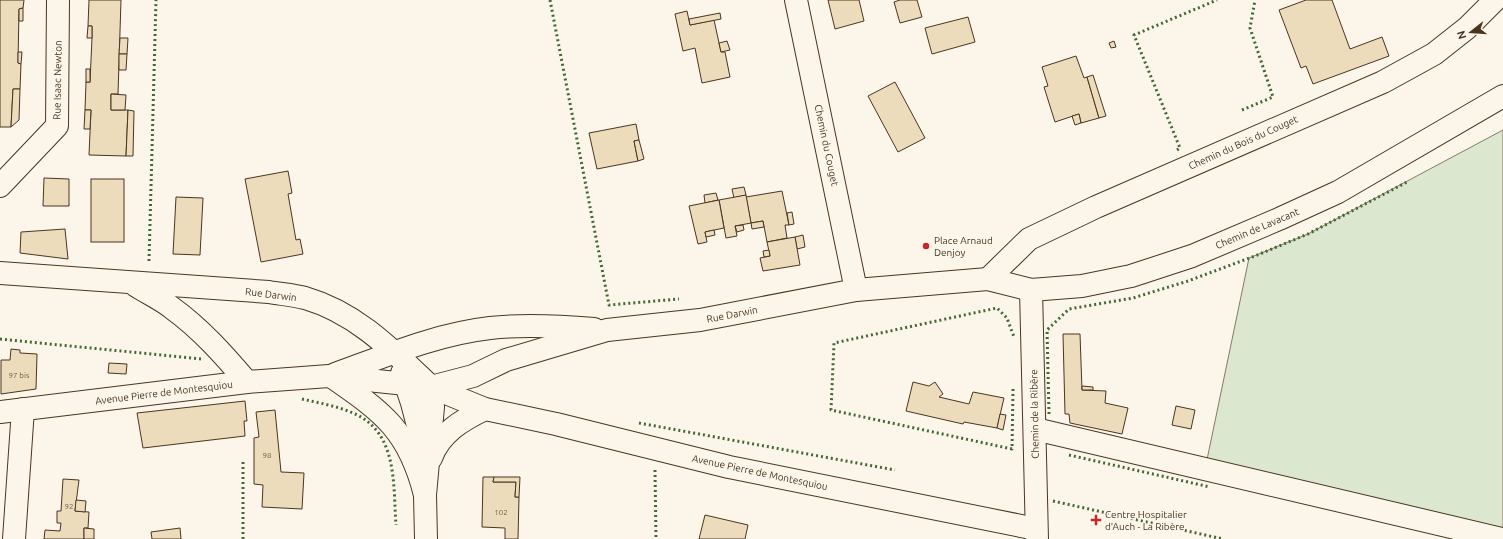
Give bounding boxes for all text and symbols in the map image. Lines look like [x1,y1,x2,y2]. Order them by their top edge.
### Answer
north arrow [1451,12,1491,52]
text: N [1454,29,1468,41]
street label: Rue Isaac Newton [51,40,64,120]
street label: Chemin du Couget [812,103,841,187]
street label: Chemin du Bois du Couget [1187,113,1300,172]
street label: Chemin de Lavacant [1214,206,1301,251]
place label: Place Arnaud Denjoy [934,235,993,258]
marker: Place Arnaud Denjoy [921,241,931,251]
street label: Rue Darwin [245,286,297,303]
street label: Rue Darwin [706,304,759,325]
street label: Chemin de la Ribère [1028,369,1041,459]
house number: 97 bis [9,371,30,380]
street label: Avenue Pierre de Montesquiou [95,379,233,406]
house number: 98 [262,451,272,460]
street label: Avenue Pierre de Montesquiou [691,453,829,492]
house number: 92 [64,502,74,511]
house number: 102 [494,508,508,517]
place label: Centre Hospitalier d'Auch - La Ribère [1105,509,1187,532]
marker: Centre Hospitalier d'Auch - La Ribère [1090,514,1102,526]

